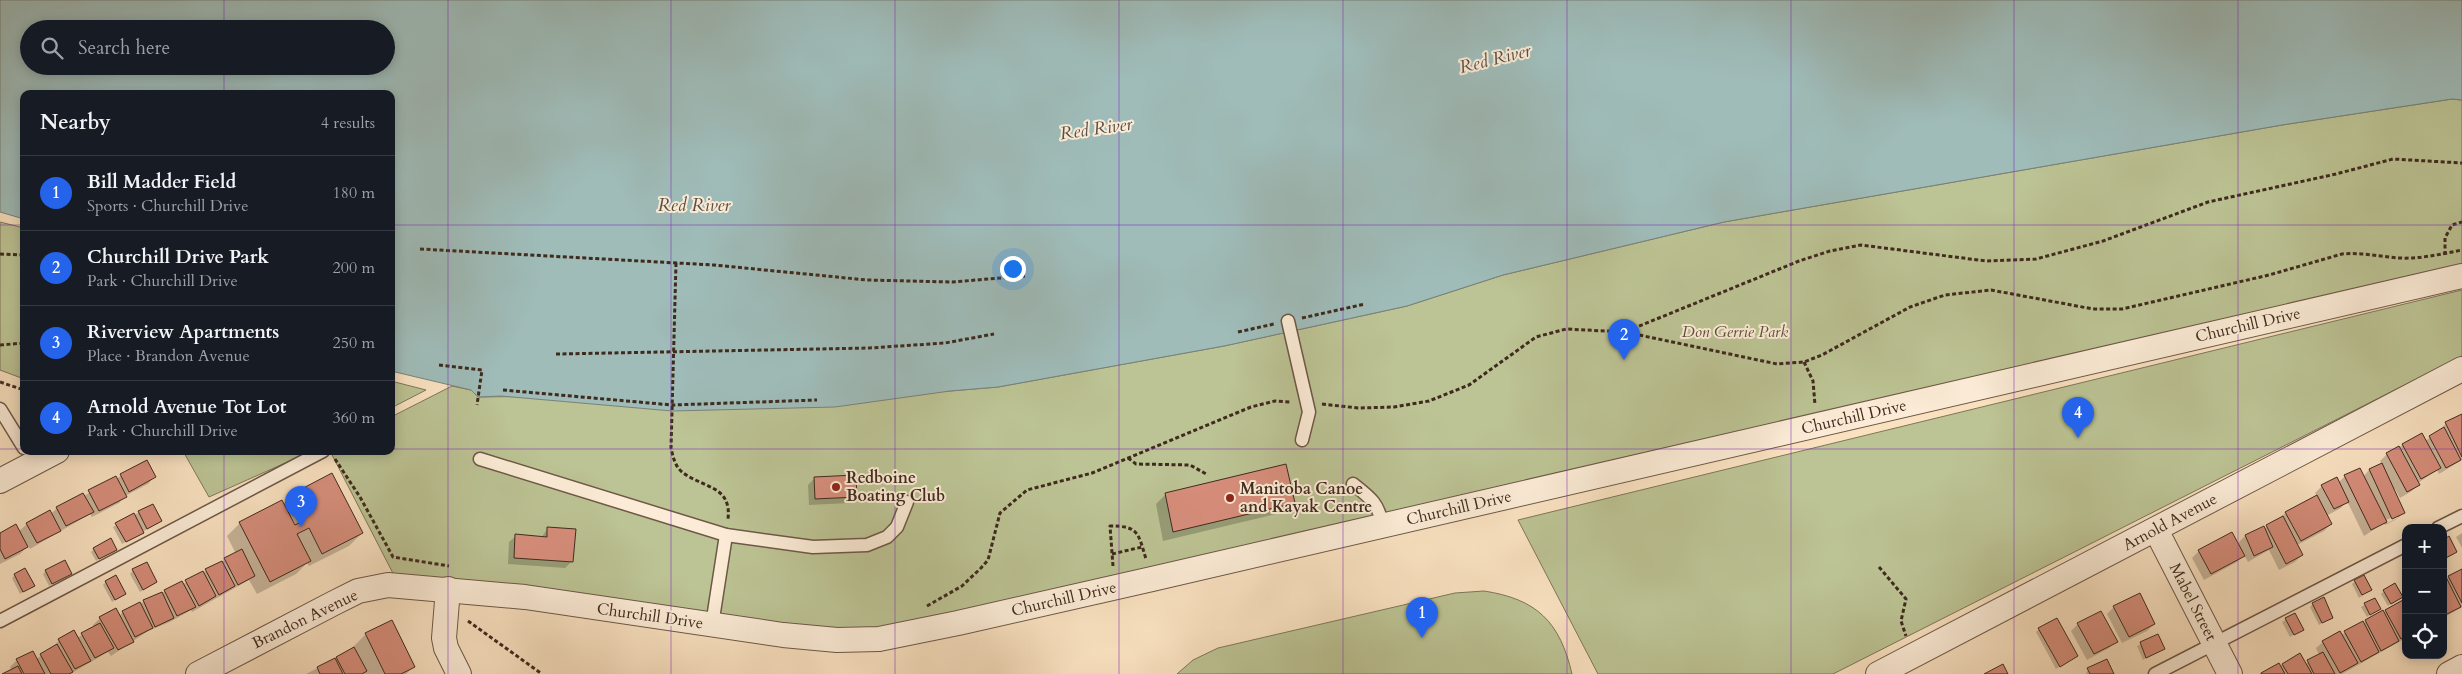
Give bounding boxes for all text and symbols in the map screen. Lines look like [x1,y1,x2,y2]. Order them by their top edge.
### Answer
search box [20,20,395,75]
icon: search [38,34,66,62]
text: Search here [78,35,170,61]
water label: Red River [1457,38,1534,80]
text: Nearby [40,108,111,137]
water label: Red River [1058,111,1135,146]
text: 4 results [321,112,375,134]
text: Bill Madder Field [87,169,236,195]
text: 1 [52,182,60,204]
text: 180 m [333,182,375,204]
water label: Red River [658,193,731,218]
text: Sports · Churchill Drive [87,195,248,217]
text: Churchill Drive Park [87,244,269,270]
your location [1000,256,1026,282]
text: 2 [52,257,60,279]
text: 200 m [333,257,375,279]
text: Park · Churchill Drive [87,270,238,292]
street label: Churchill Drive [2193,302,2303,348]
text: Riverview Apartments [87,319,279,345]
pin: 2 [1608,319,1640,360]
park label: Don Gerrie Park [1682,321,1788,343]
text: 3 [52,332,60,354]
text: 250 m [333,332,375,354]
text: Place · Brandon Avenue [87,345,250,367]
text: Arnold Avenue Tot Lot [87,394,286,420]
street label: Churchill Drive [1799,394,1909,440]
pin: 4 [2062,397,2094,438]
text: 4 [52,407,60,429]
text: 360 m [333,407,375,429]
text: Park · Churchill Drive [87,420,238,442]
place label: Redboine Boating Club [846,467,945,507]
place label: Manitoba Canoe and Kayak Centre [1240,478,1372,518]
marker: Redboine Boating Club [830,481,842,493]
street label: Churchill Drive [1404,485,1514,531]
pin: 3 [285,486,317,527]
street label: Arnold Avenue [2119,488,2221,556]
marker: Manitoba Canoe and Kayak Centre [1224,492,1236,504]
map controls [2402,524,2447,659]
button: + [2402,524,2447,569]
street label: Mabel Street [2164,559,2222,645]
button: − [2402,569,2447,614]
street label: Churchill Drive [1009,576,1119,622]
street label: Brandon Avenue [248,584,362,654]
pin: 1 [1406,597,1438,638]
street label: Churchill Drive [595,598,705,634]
button: locate [2402,614,2447,659]

